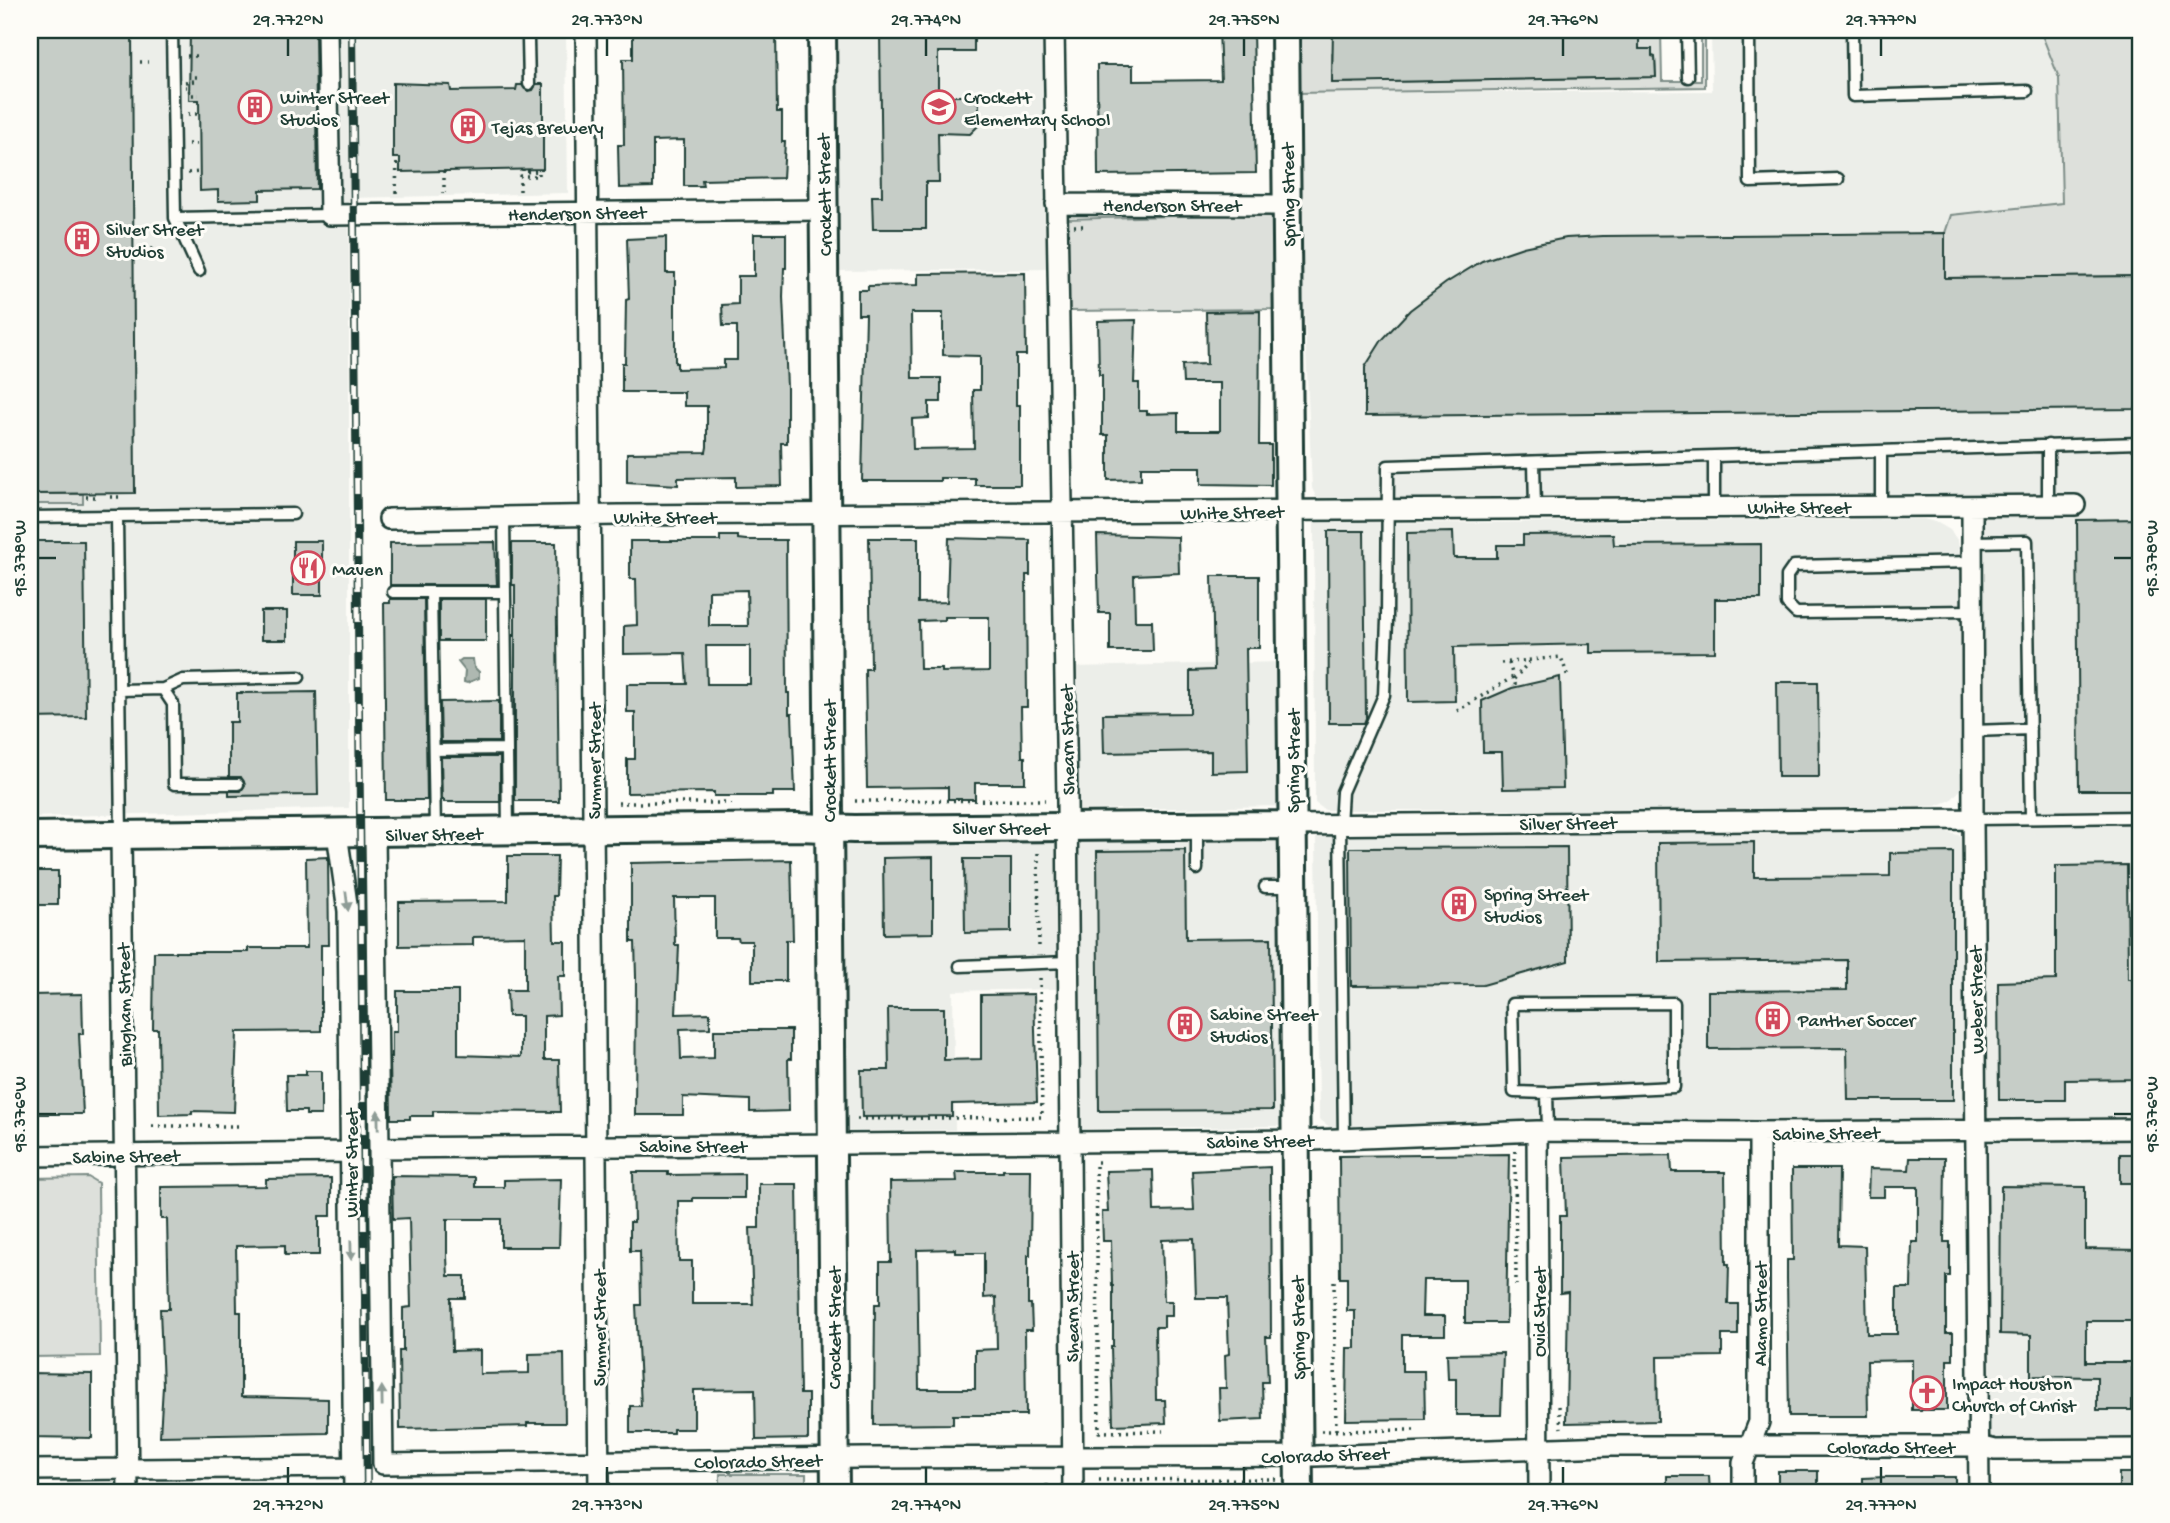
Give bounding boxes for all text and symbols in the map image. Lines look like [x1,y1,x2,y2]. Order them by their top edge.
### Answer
text: 29.772°N [253,11,323,32]
text: 29.773°N [571,11,643,32]
text: 29.774°N [891,11,961,32]
text: 29.775°N [1208,11,1280,32]
text: 29.776°N [1527,11,1599,32]
text: 29.777°N [1845,11,1917,32]
building icon: Winter Street Studios [236,88,274,126]
place label: Winter Street Studios [280,88,391,133]
school or university icon: Crockett Elementary School [920,88,958,126]
place label: Crockett Elementary School [964,88,1110,133]
building icon: Tejas Brewery [449,107,487,145]
place label: Tejas Brewery [491,118,604,141]
street label: Crockett Street [814,131,839,256]
street label: Spring Street [1278,141,1303,247]
street label: Henderson Street [1103,196,1243,219]
street label: Henderson Street [508,203,649,228]
building icon: Silver Street Studios [63,220,101,258]
place label: Silver Street Studios [106,220,205,265]
street label: White Street [1747,498,1853,521]
street label: White Street [1180,502,1286,527]
street label: White Street [613,508,719,531]
text: 95.378°W [11,520,32,597]
text: 95.378°W [2143,520,2164,597]
restaurant icon: Maven [289,549,327,587]
place label: Maven [332,560,383,583]
street label: Shearn Street [1057,682,1082,795]
street label: Crockett Street [820,698,843,822]
street label: Summer Street [585,701,608,819]
street label: Spring Street [1284,707,1307,813]
street label: Silver Street [1519,813,1619,838]
street label: Silver Street [952,819,1052,842]
street label: Silver Street [385,824,485,849]
building icon: Spring Street Studios [1440,885,1478,923]
place label: Spring Street Studios [1484,885,1590,930]
one-way arrow [341,890,352,912]
street label: Bingham Street [114,941,139,1068]
street label: Weber Street [1966,944,1991,1054]
building icon: Panther Soccer [1754,1000,1792,1038]
building icon: Sabine Street Studios [1166,1005,1204,1043]
place label: Sabine Street Studios [1210,1005,1320,1050]
place label: Panther Soccer [1797,1011,1917,1034]
text: 95.376°W [11,1076,32,1153]
text: 95.376°W [2143,1076,2164,1153]
street label: Winter Street [342,1106,365,1217]
one-way arrow [373,1108,384,1130]
street label: Sabine Street [1772,1123,1882,1148]
street label: Sabine Street [1206,1131,1316,1156]
street label: Sabine Street [639,1137,749,1160]
street label: Sabine Street [72,1146,182,1171]
one-way arrow [345,1240,356,1262]
street label: Shearn Street [1063,1250,1086,1362]
street label: Alamo Street [1751,1260,1774,1366]
street label: Crockett Street [825,1265,848,1389]
street label: Ovid Street [1530,1265,1553,1357]
street label: Summer Street [590,1268,613,1386]
street label: Spring Street [1288,1274,1313,1380]
church icon: Impact Houston Church of Christ [1908,1374,1946,1412]
place label: Impact Houston Church of Christ [1952,1374,2078,1419]
one-way arrow [376,1385,388,1407]
street label: Colorado Street [1827,1438,1957,1461]
street label: Colorado Street [1261,1444,1392,1471]
street label: Colorado Street [694,1451,824,1476]
text: 29.772°N [253,1496,323,1517]
text: 29.773°N [571,1496,643,1517]
text: 29.774°N [891,1496,961,1517]
text: 29.775°N [1208,1496,1280,1517]
text: 29.776°N [1527,1496,1599,1517]
text: 29.777°N [1845,1496,1917,1517]

